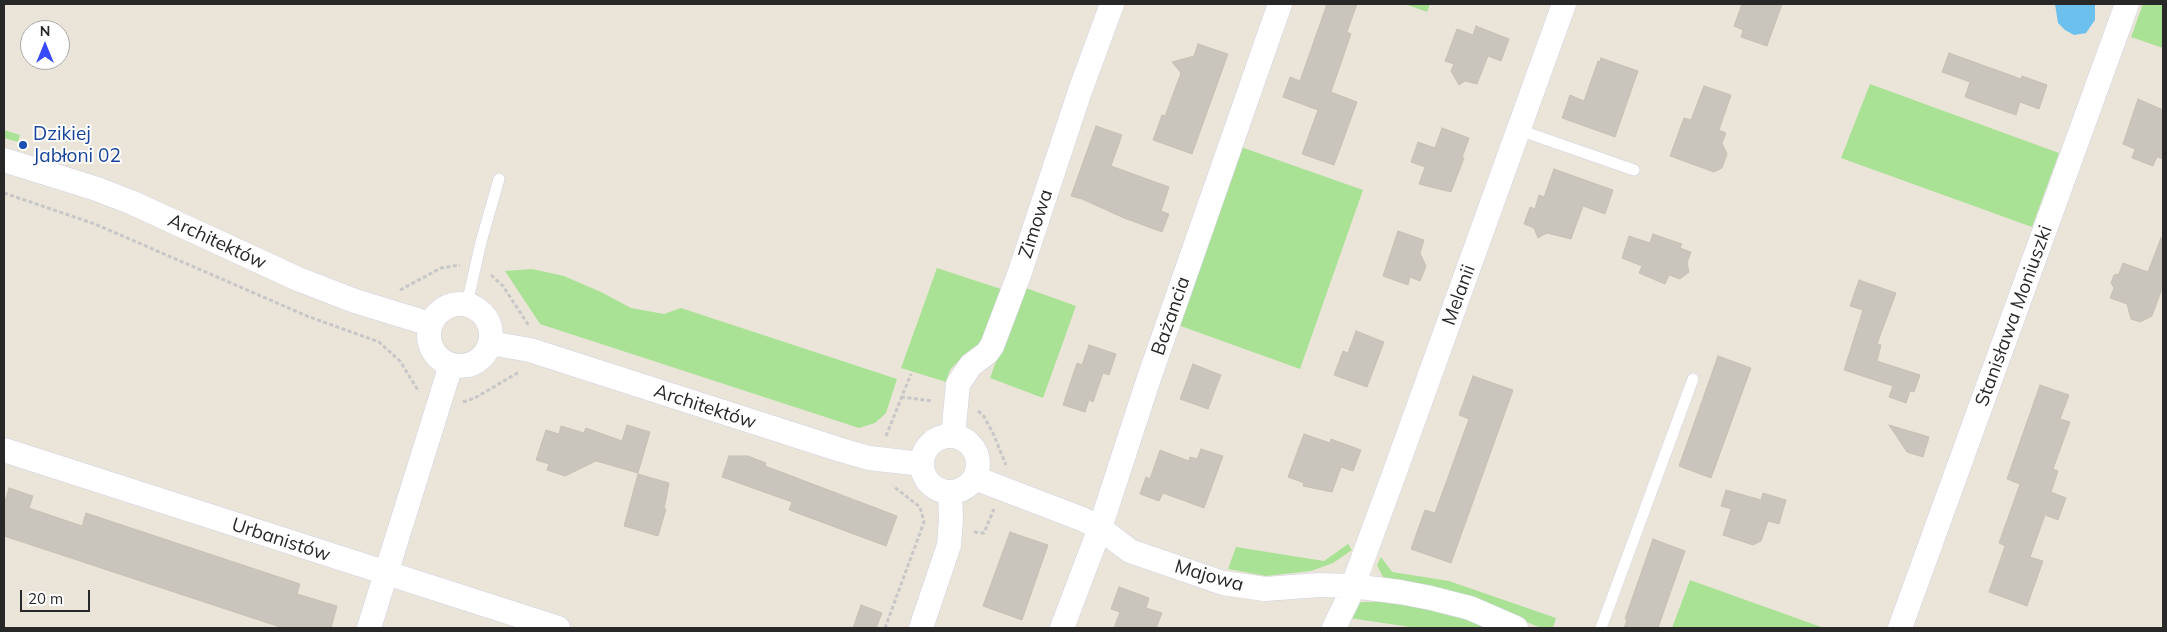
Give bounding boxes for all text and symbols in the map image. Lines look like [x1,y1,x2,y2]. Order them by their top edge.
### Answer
north arrow [20,20,70,70]
text: N [40,22,50,40]
place label: Dzikiej Jabłoni 02 [33,123,121,167]
marker: Dzikiej Jabłoni 02 [17,139,29,151]
street label: Zimowa [1014,187,1058,261]
street label: Architektów [164,209,270,275]
street label: Stanisława Moniuszki [1971,222,2057,410]
street label: Melanii [1438,262,1480,328]
street label: Bażancia [1147,274,1195,358]
street label: Architektów [651,380,759,434]
street label: Urbanistów [229,513,333,567]
street label: Majowa [1172,555,1246,597]
scale bar [22,580,92,612]
text: 20 m [28,589,63,608]

